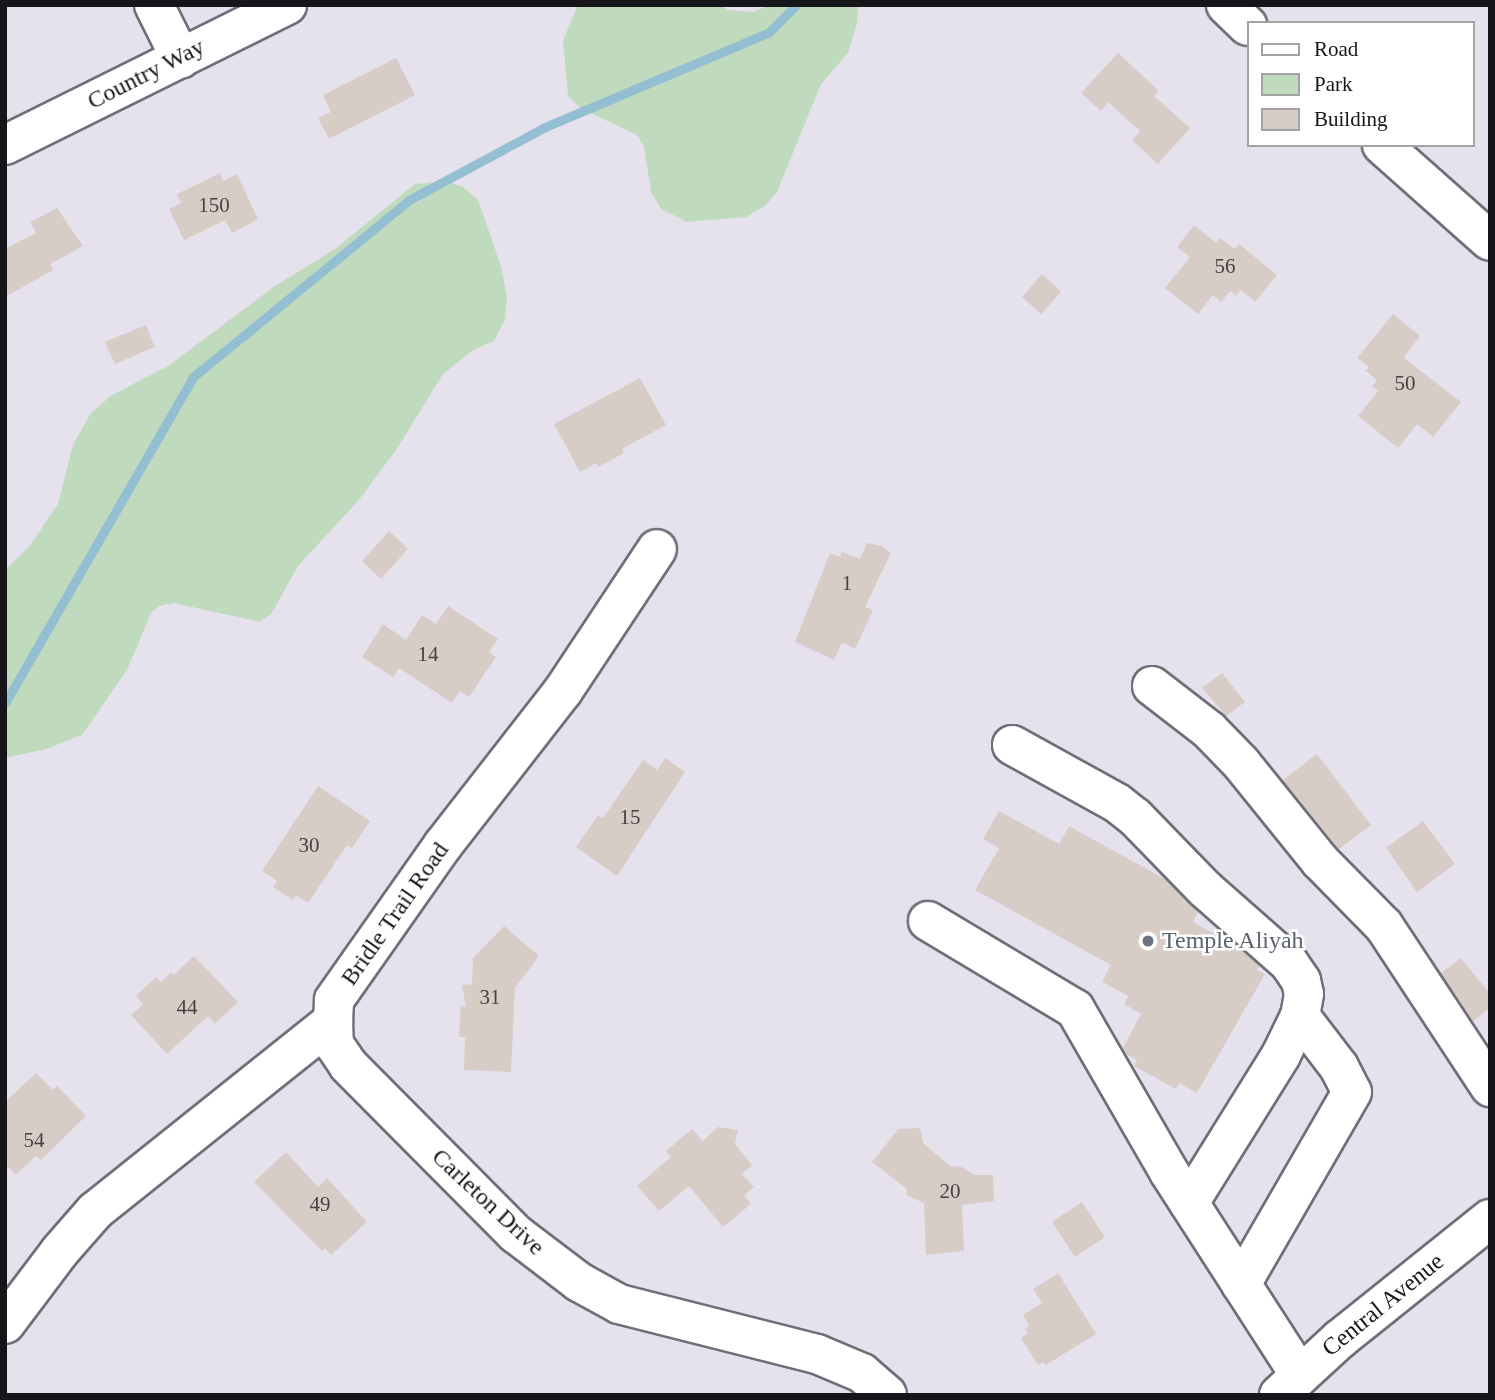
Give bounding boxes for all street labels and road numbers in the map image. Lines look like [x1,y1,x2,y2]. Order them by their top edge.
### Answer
street label: Country Way [82,32,210,116]
street label: Bridle Trail Road [335,837,455,991]
street label: Carleton Drive [426,1143,550,1261]
street label: Central Avenue [1316,1247,1450,1363]

